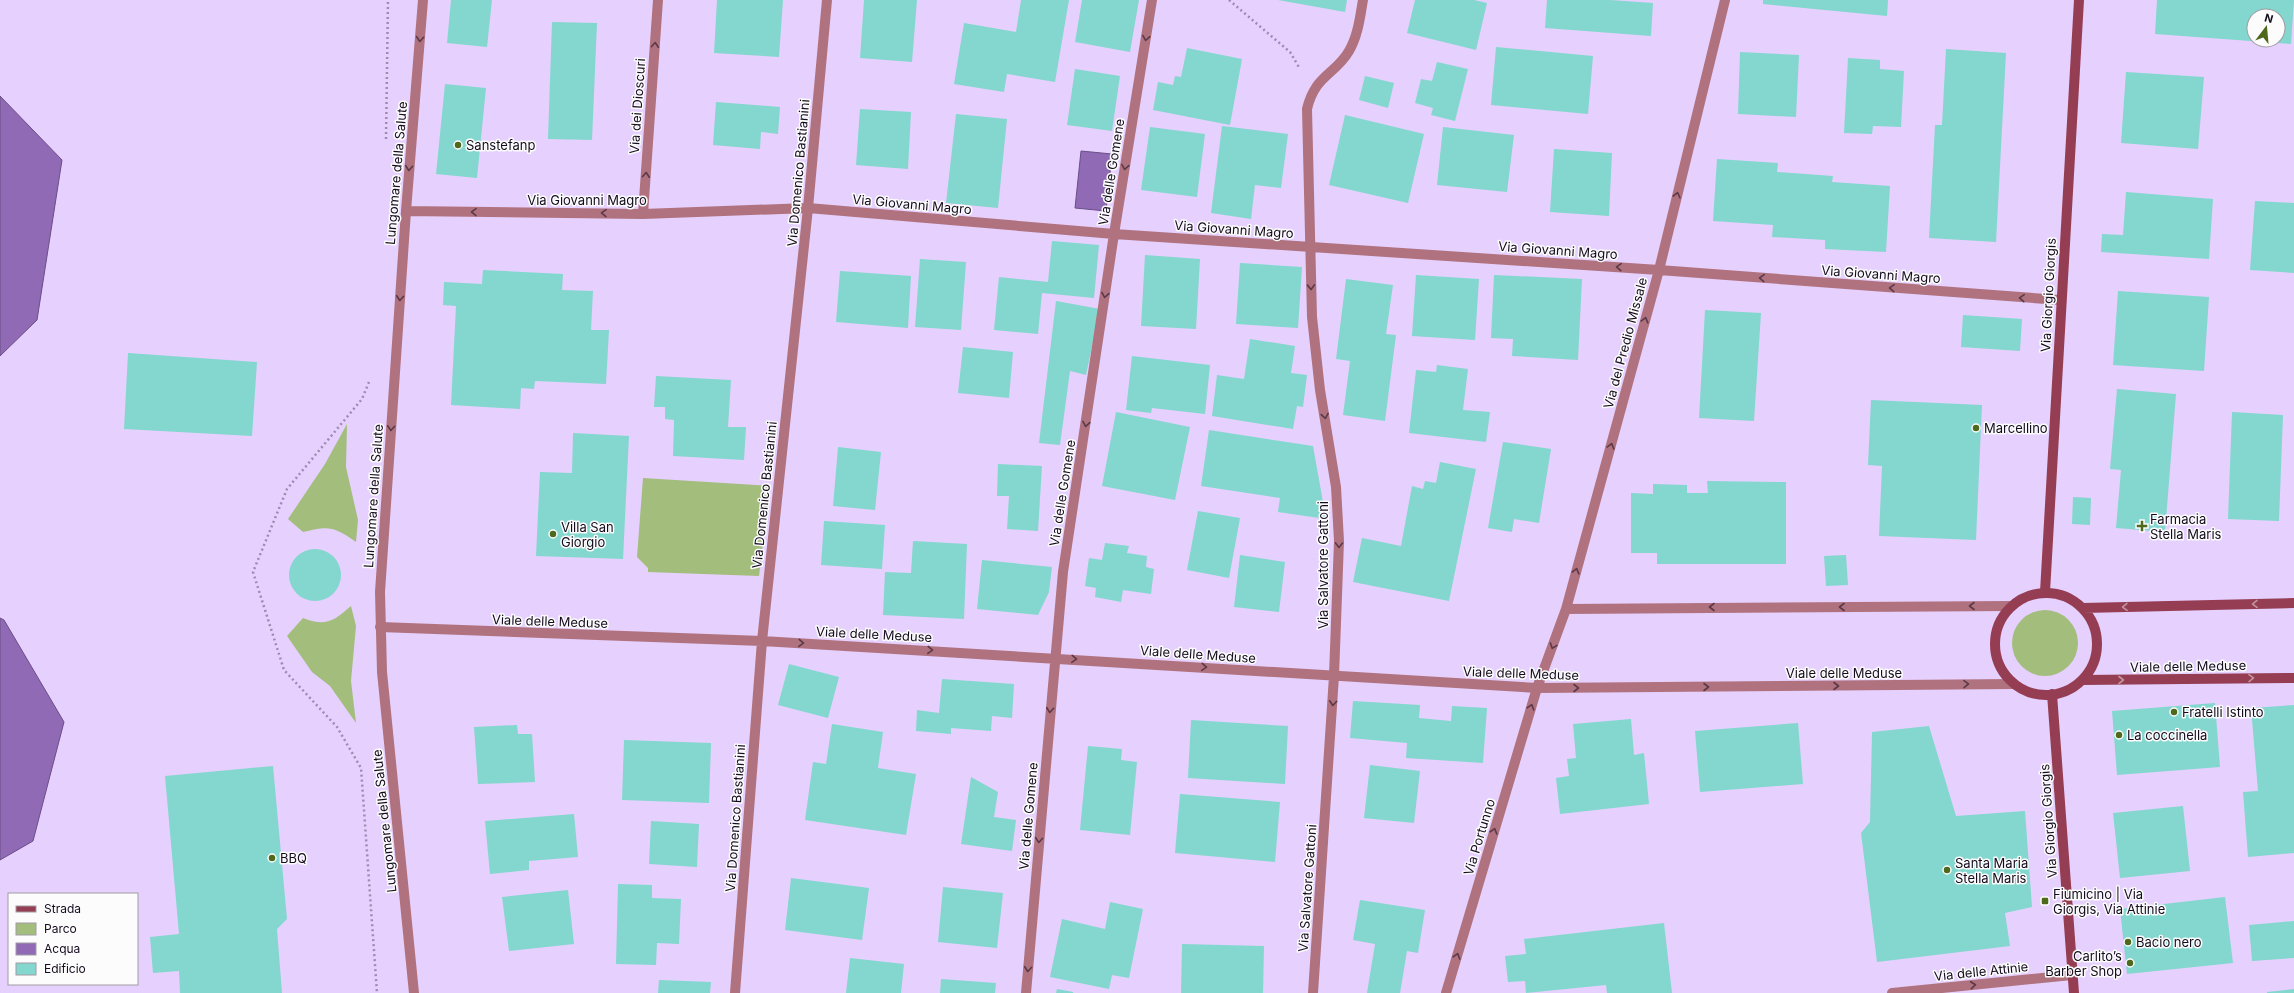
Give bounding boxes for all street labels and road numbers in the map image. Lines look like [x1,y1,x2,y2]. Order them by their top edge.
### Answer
street label: Via dei Dioscuri [626,58,648,154]
street label: Via Domenico Bastianini [784,99,812,247]
street label: Lungomare della Salute [382,101,410,245]
street label: Via delle Gomene [1095,117,1127,227]
street label: Via Giovanni Magro [852,191,972,217]
street label: Via Giovanni Magro [527,192,647,208]
street label: Via Giovanni Magro [1174,217,1294,241]
street label: Via Giorgio Giorgis [2037,237,2059,352]
street label: Via Giovanni Magro [1498,238,1618,262]
street label: Via Giovanni Magro [1821,262,1941,286]
street label: Via del Predio Missale [1600,276,1650,410]
street label: Via Domenico Bastianini [748,421,780,569]
street label: Lungomare della Salute [360,424,386,568]
street label: Via delle Gomene [1046,438,1078,548]
street label: Via Salvatore Gattoni [1315,501,1331,629]
street label: Viale delle Meduse [492,611,608,631]
street label: Viale delle Meduse [816,623,932,645]
street label: Viale delle Meduse [1139,642,1257,666]
street label: Viale delle Meduse [2130,657,2246,675]
street label: Viale delle Meduse [1463,663,1579,683]
street label: Viale delle Meduse [1786,665,1902,681]
street label: Via Domenico Bastianini [722,744,748,892]
street label: Lungomare della Salute [369,749,399,893]
street label: Via delle Gomene [1015,762,1041,870]
street label: Via Giorgio Giorgis [2036,763,2060,879]
street label: Via Portunno [1460,797,1498,877]
street label: Via Salvatore Gattoni [1295,824,1319,952]
street label: Via delle Attinie [1933,958,2029,984]

